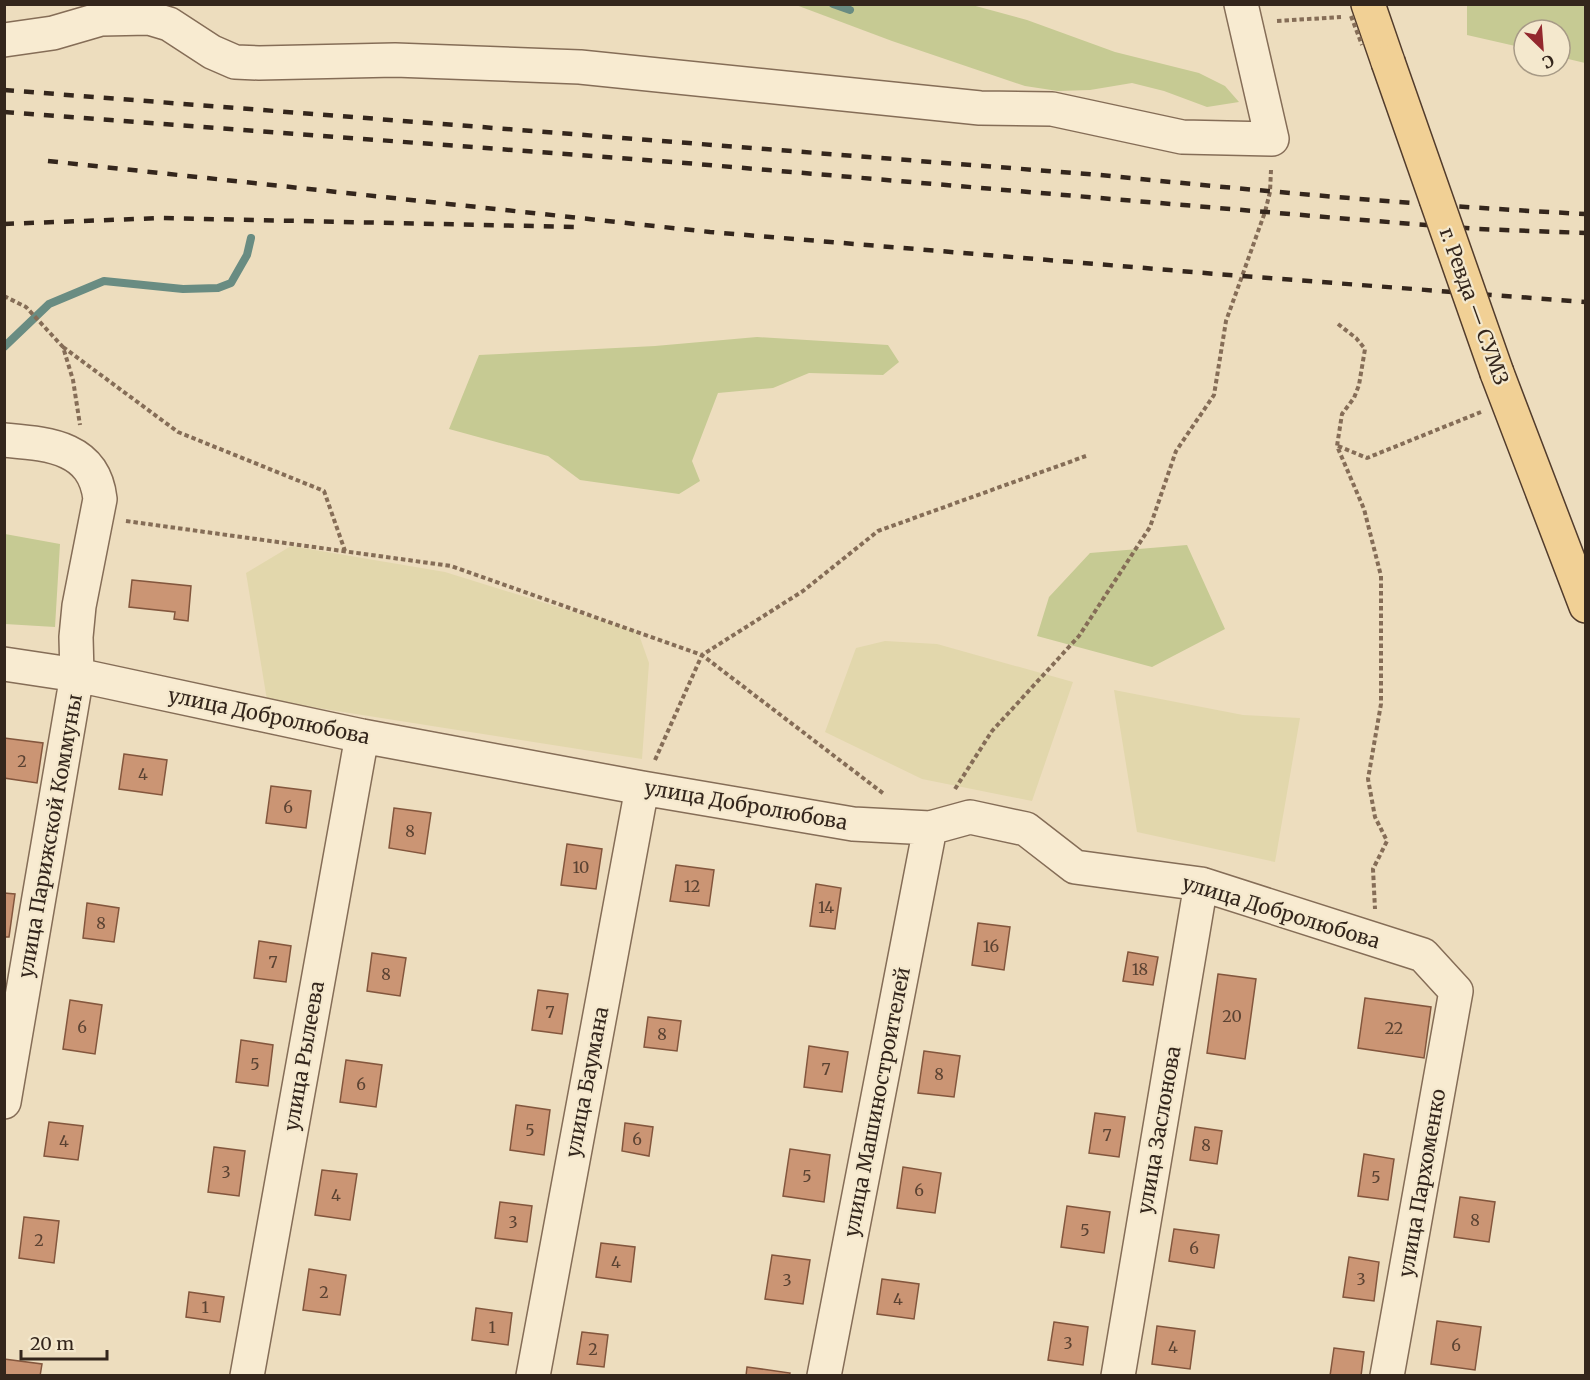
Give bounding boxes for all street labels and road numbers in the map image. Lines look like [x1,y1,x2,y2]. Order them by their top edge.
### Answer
street label: г. Ревда — СУМЗ [1434,224,1515,388]
street label: улица Добролюбова [166,682,373,749]
street label: улица Парижской Коммуны [12,692,87,980]
street label: улица Добролюбова [643,774,850,835]
street label: улица Добролюбова [1179,870,1383,954]
street label: улица Машиностроителей [838,965,915,1239]
street label: улица Рылеева [278,979,329,1133]
street label: улица Баумана [560,1004,613,1159]
street label: улица Заслонова [1131,1044,1186,1216]
street label: улица Пархоменко [1393,1086,1450,1279]

